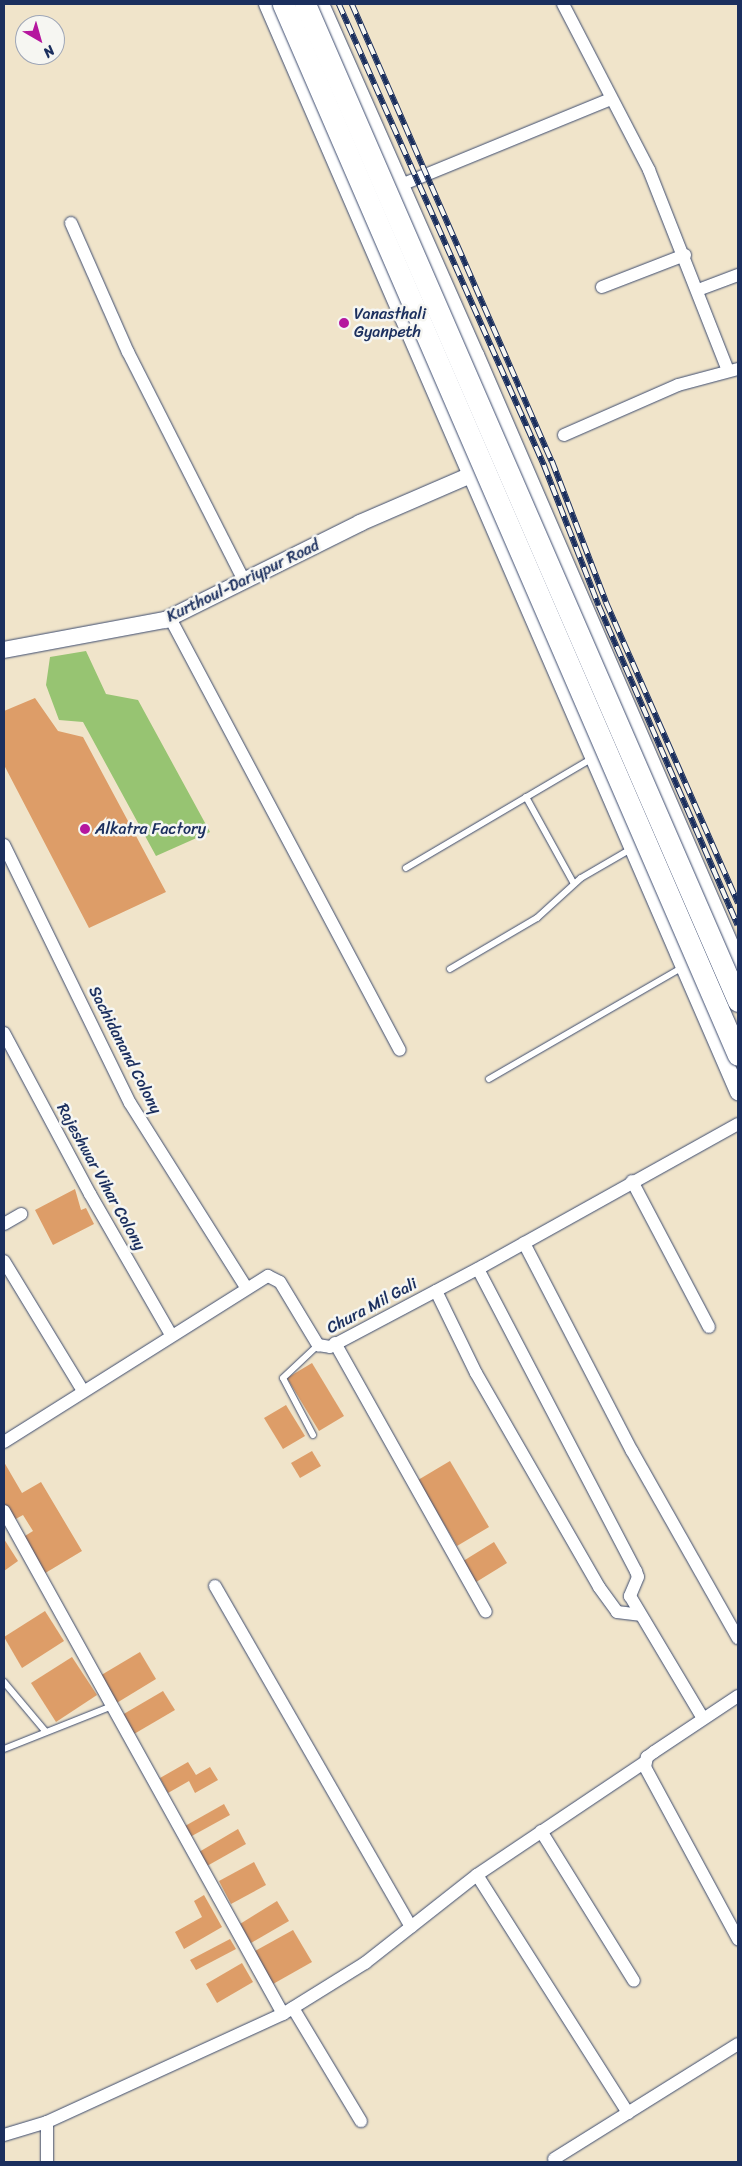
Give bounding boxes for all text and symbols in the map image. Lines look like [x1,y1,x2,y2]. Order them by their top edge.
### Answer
north arrow [15,15,65,65]
text: N [37,39,60,64]
place label: Vanasthali Gyanpeth [354,304,426,342]
marker: Vanasthali Gyanpeth [338,317,350,329]
street label: Kurthoul-Dariypur Road [163,536,323,626]
place label: Alkatra Factory [95,819,207,839]
marker: Alkatra Factory [79,823,91,835]
street label: Sachidanand Colony [84,983,166,1117]
street label: Rajeshwar Vihar Colony [53,1100,149,1254]
street label: Chura Mil Gali [324,1274,420,1338]

